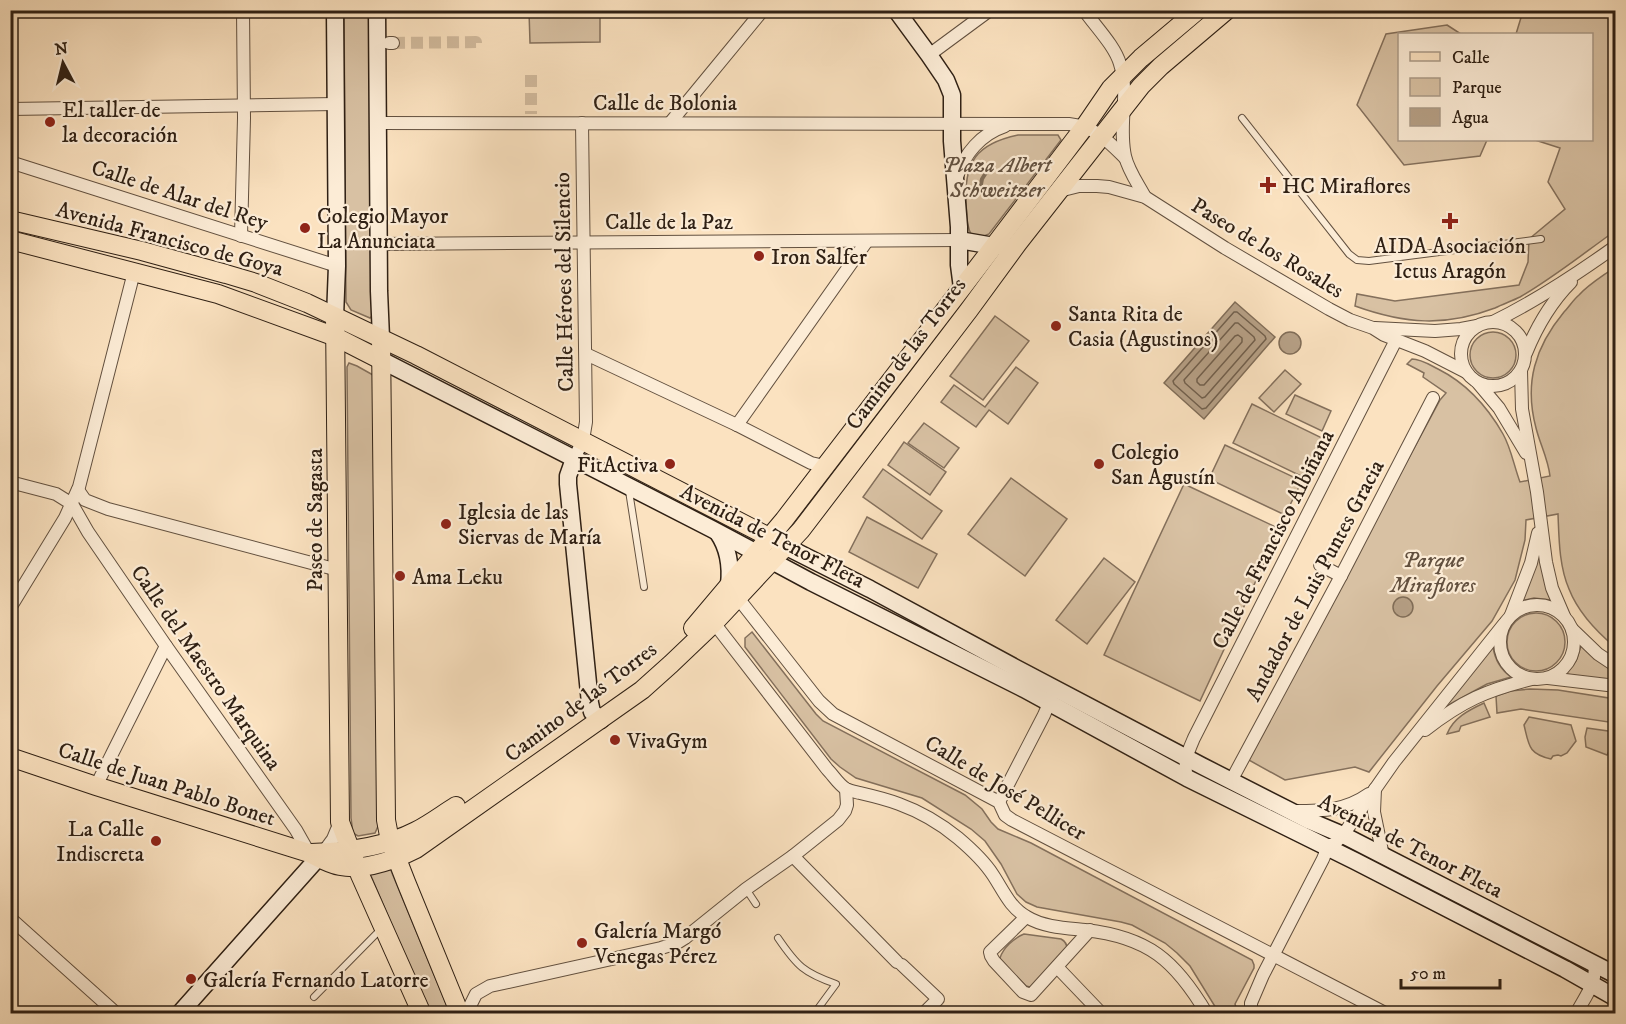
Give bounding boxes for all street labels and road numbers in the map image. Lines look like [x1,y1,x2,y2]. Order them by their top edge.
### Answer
street label: Calle de Bolonia [593,90,738,117]
street label: Calle de Alar del Rey [88,154,272,237]
street label: Calle Héroes del Silencio [549,172,580,392]
street label: Paseo de los Rosales [1186,192,1348,304]
street label: Avenida Francisco de Goya [53,196,287,283]
street label: Calle de la Paz [605,209,733,236]
street label: Camino de las Torres [840,272,972,435]
street label: Calle de Francisco Albiñana [1206,425,1341,654]
street label: Paseo de Sagasta [302,448,329,592]
street label: Andador de Luis Puntes Gracia [1240,455,1391,706]
street label: Avenida de Tenor Fleta [676,478,870,595]
street label: Calle del Maestro Marquina [125,560,287,776]
street label: Camino de las Torres [499,636,662,768]
street label: Calle de José Pellicer [920,730,1091,847]
street label: Calle de Juan Pablo Bonet [55,737,279,832]
street label: Avenida de Tenor Fleta [1314,788,1508,905]

